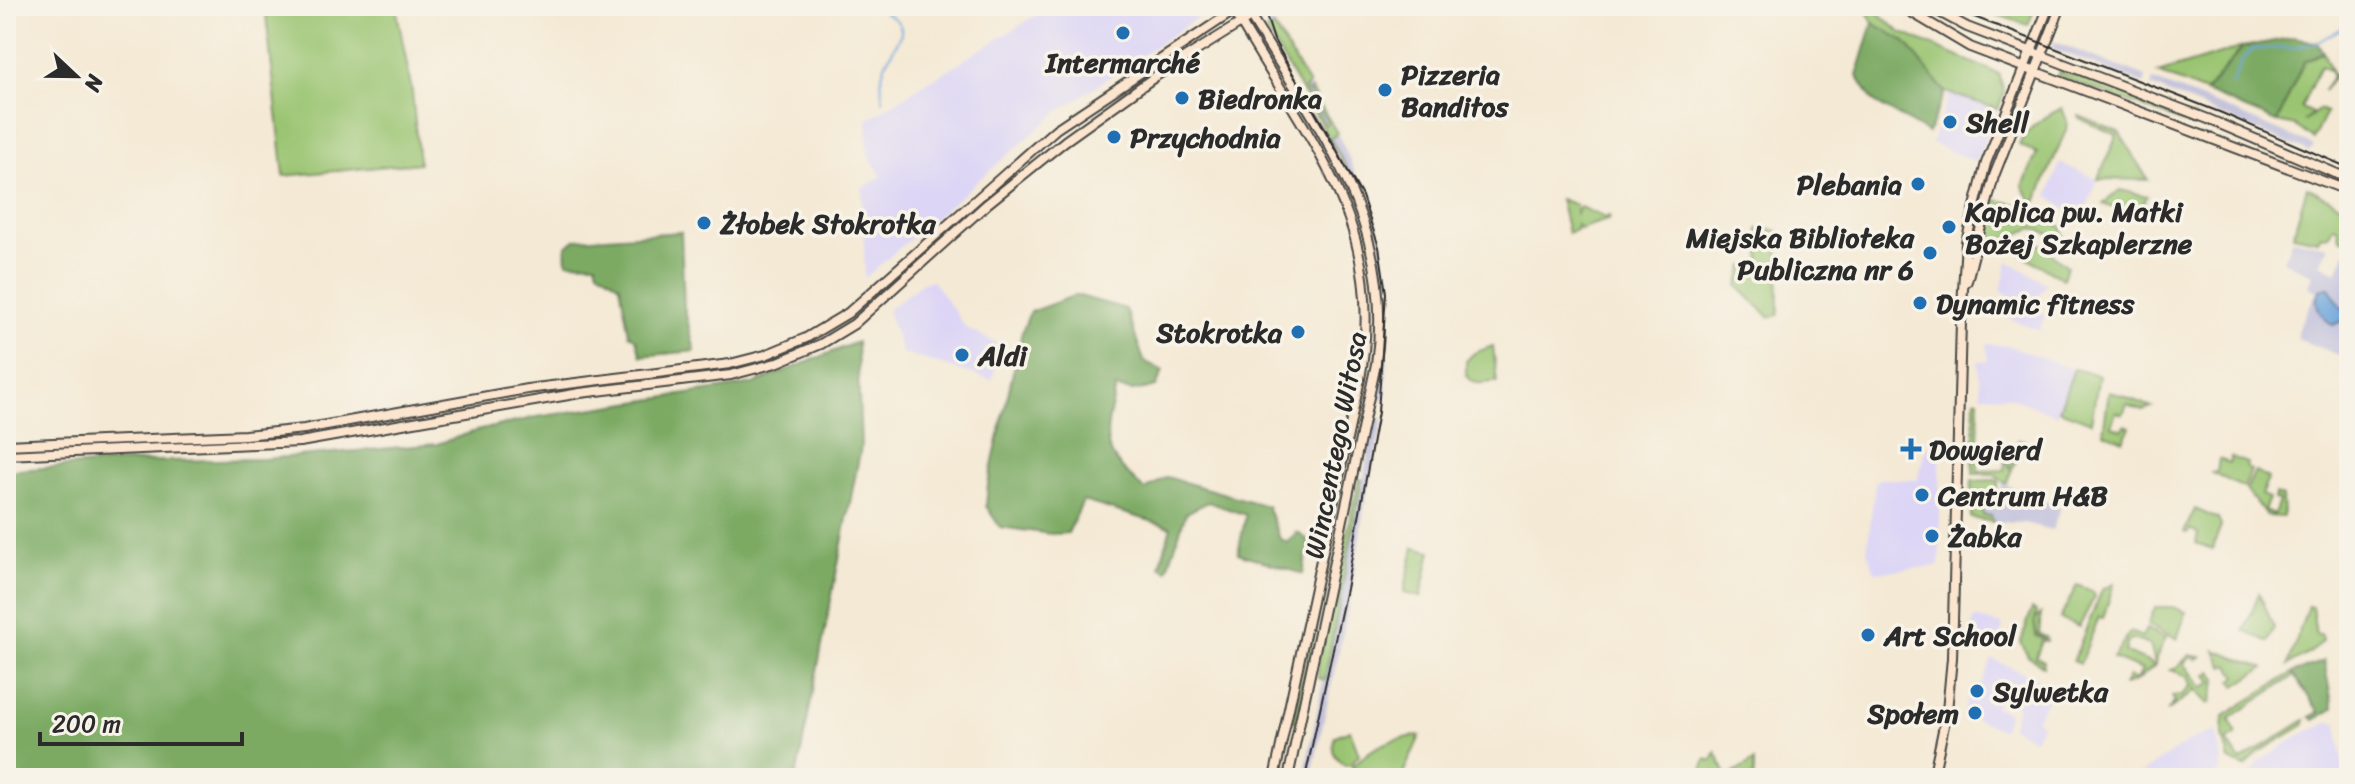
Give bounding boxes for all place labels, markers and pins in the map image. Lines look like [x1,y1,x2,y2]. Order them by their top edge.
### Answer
marker: Intermarché [1114,24,1132,42]
place label: Intermarché [1044,38,1201,87]
place label: Pizzeria Banditos [1401,50,1509,131]
place label: Biedronka [1198,74,1322,123]
marker: Pizzeria Banditos [1376,81,1394,99]
marker: Biedronka [1173,89,1191,107]
place label: Shell [1965,98,2030,147]
place label: Przychodnia [1130,113,1282,162]
marker: Shell [1941,113,1959,131]
marker: Przychodnia [1105,128,1123,146]
place label: Plebania [1797,160,1902,209]
marker: Plebania [1909,175,1927,193]
place label: Kaplica pw. Matki Bożej Szkaplerzne [1964,187,2193,268]
place label: Żłobek Stokrotka [719,199,936,248]
place label: Miejska Biblioteka Publiczna nr 6 [1685,213,1915,294]
marker: Żłobek Stokrotka [695,214,713,232]
marker: Kaplica pw. Matki Bożej Szkaplerzne [1940,218,1958,236]
marker: Miejska Biblioteka Publiczna nr 6 [1921,244,1939,262]
place label: Dynamic fitness [1936,279,2135,328]
marker: Dynamic fitness [1911,294,1929,312]
place label: Stokrotka [1155,308,1283,357]
marker: Stokrotka [1289,323,1307,341]
place label: Aldi [977,331,1028,380]
marker: Aldi [953,346,971,364]
place label: Dowgierd [1929,425,2043,474]
marker: Dowgierd [1900,438,1922,460]
place label: Centrum H&B [1937,471,2108,520]
marker: Centrum H&B [1913,486,1931,504]
place label: Żabka [1947,512,2023,561]
marker: Żabka [1923,527,1941,545]
place label: Art School [1883,611,2017,660]
marker: Art School [1859,626,1877,644]
place label: Sylwetka [1992,667,2109,716]
marker: Sylwetka [1968,682,1986,700]
place label: Społem [1866,689,1959,738]
marker: Społem [1966,704,1984,722]

